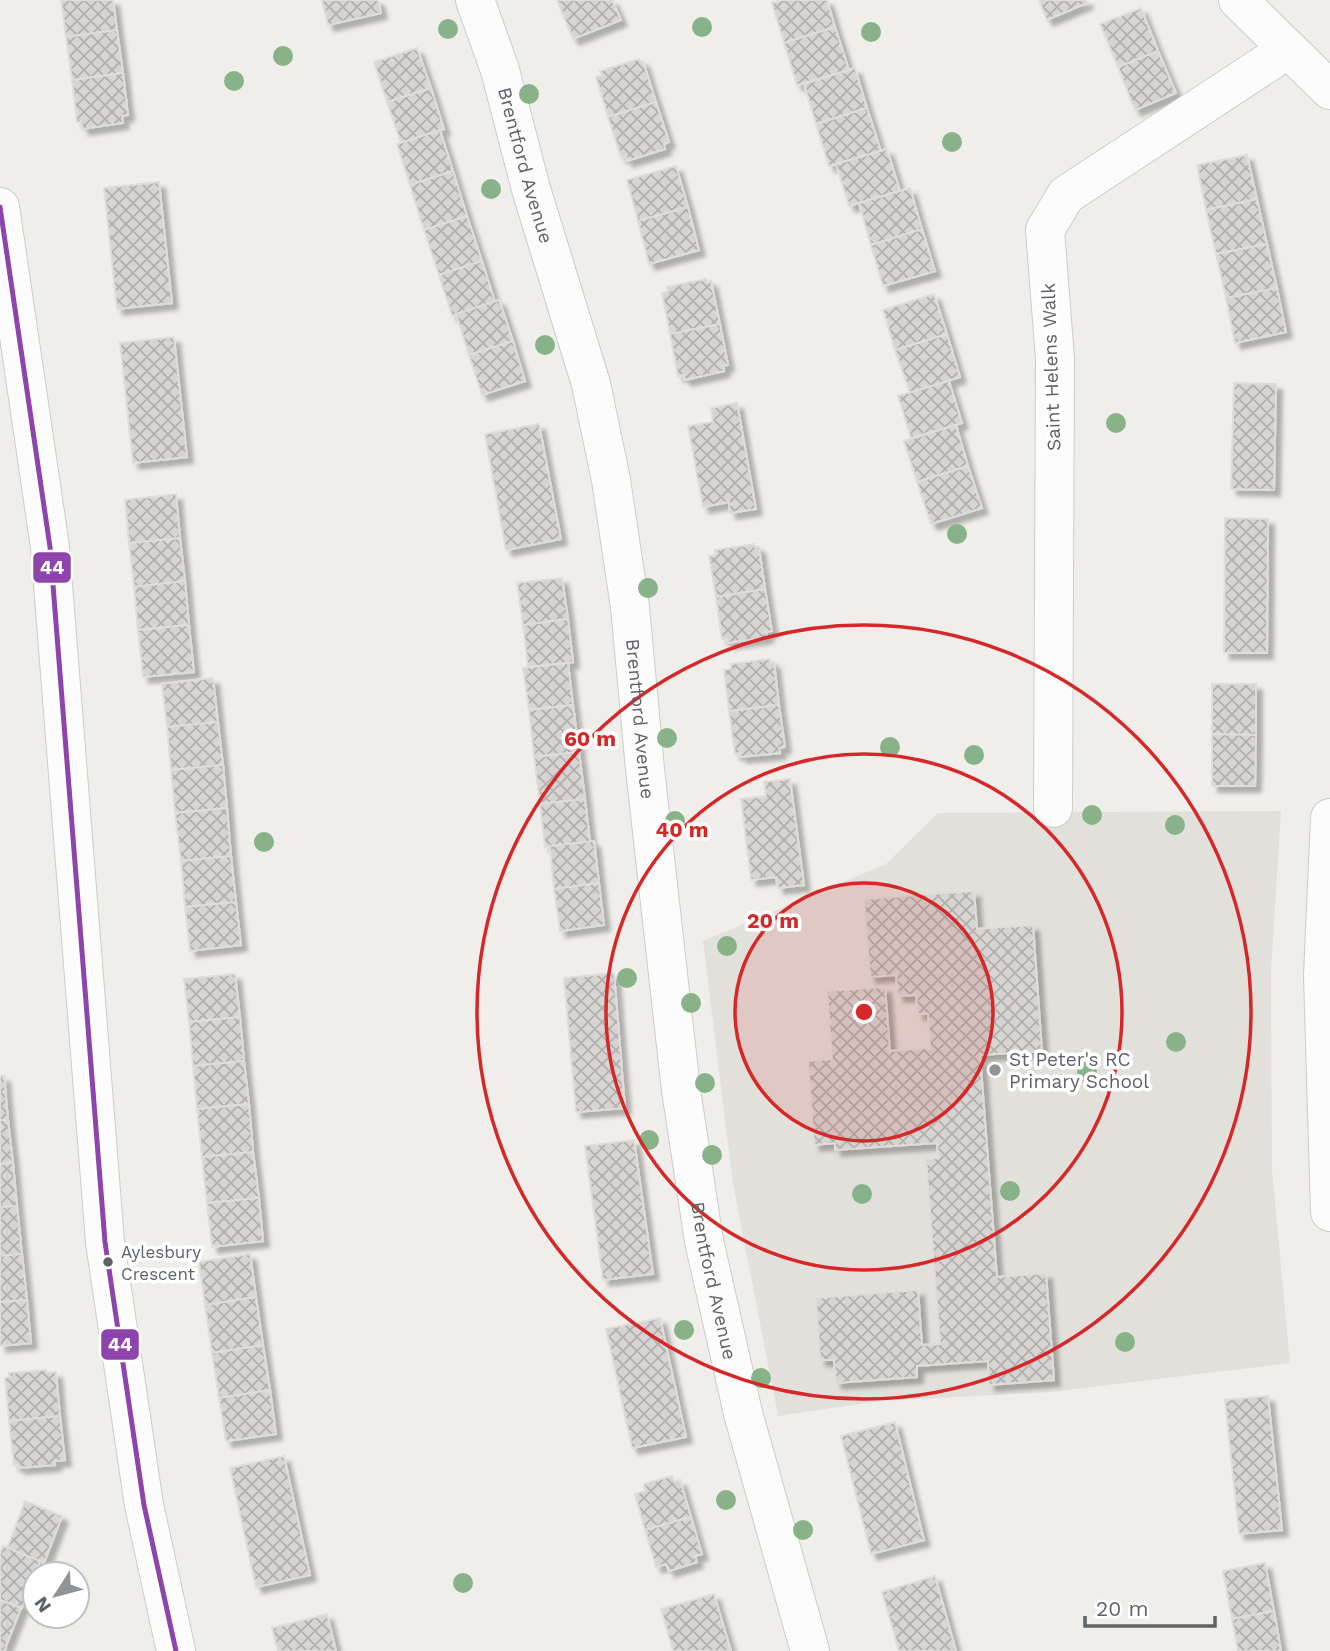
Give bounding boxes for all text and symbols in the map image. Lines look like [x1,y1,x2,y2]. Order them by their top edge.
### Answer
street label: Brentford Avenue [493,85,559,246]
street label: Saint Helens Walk [1037,282,1065,451]
line badge: 44 [32,551,72,584]
text: 44 [40,556,64,579]
street label: Brentford Avenue [621,637,660,800]
text: 60 m [564,726,616,751]
text: 40 m [656,817,708,842]
text: 20 m [747,908,799,933]
centre of rings [852,1000,876,1024]
place label: St Peter's RC Primary School [1009,1048,1149,1093]
marker: St Peter's RC Primary School [987,1062,1003,1078]
street label: Brentford Avenue [687,1200,742,1362]
place label: Aylesbury Crescent [121,1242,201,1284]
marker: Aylesbury Crescent [101,1255,115,1269]
line badge: 44 [100,1328,140,1361]
text: 44 [108,1333,132,1356]
north arrow [21,1560,91,1630]
scale bar [1085,1584,1214,1628]
text: N [29,1592,56,1617]
text: 20 m [1096,1596,1148,1621]

